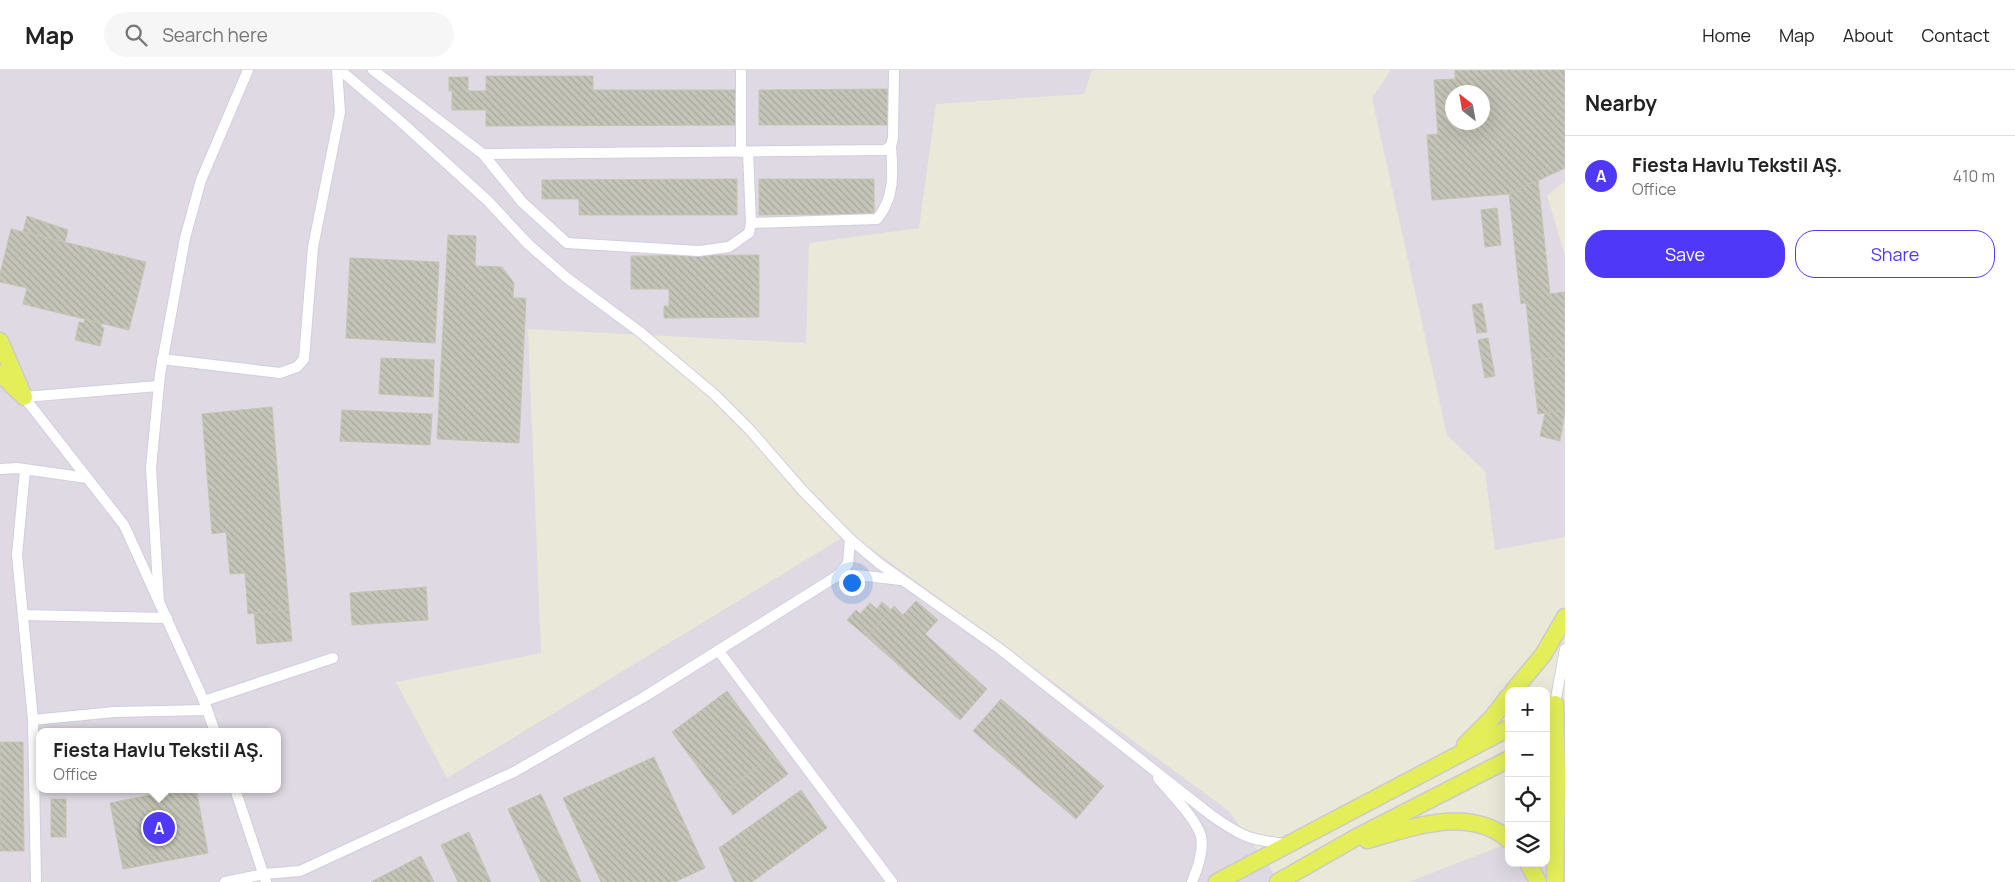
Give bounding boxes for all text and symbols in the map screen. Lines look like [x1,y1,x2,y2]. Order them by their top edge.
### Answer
search box [104,12,454,57]
text: Map [25,18,74,51]
icon: search [122,21,150,49]
text: Search here [162,22,268,48]
text: Home [1702,23,1751,47]
text: Map [1779,23,1815,47]
text: About [1843,23,1893,47]
text: Contact [1921,23,1990,47]
north arrow [1445,85,1490,130]
text: Nearby [1585,89,1657,117]
text: Fiesta Havlu Tekstil AŞ. [1632,152,1842,178]
text: A [1596,165,1606,187]
text: 410 m [1953,165,1995,187]
text: Office [1632,178,1676,200]
button: Save [1585,230,1785,278]
button: Share [1795,230,1995,278]
your location [839,570,865,596]
map controls [1505,687,1550,867]
button: + [1505,687,1550,732]
popup [36,728,281,793]
button: − [1505,732,1550,777]
text: Fiesta Havlu Tekstil AŞ. [53,737,264,763]
text: Office [53,763,97,785]
button: locate [1505,777,1550,822]
pin: A [143,809,175,847]
button: layers [1505,822,1550,867]

